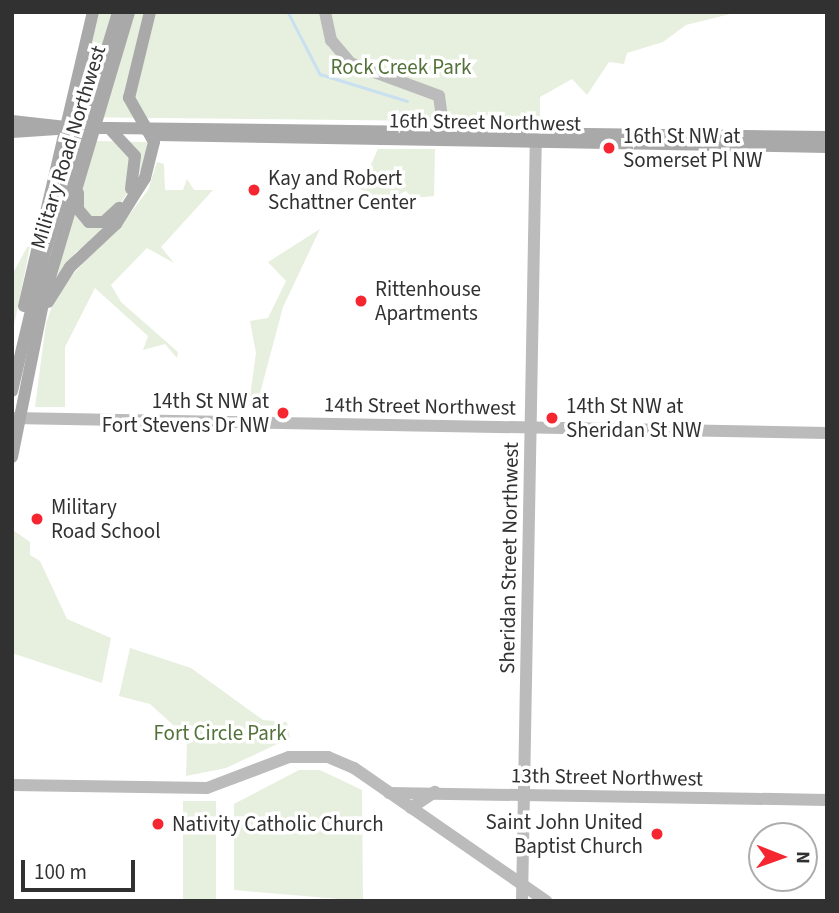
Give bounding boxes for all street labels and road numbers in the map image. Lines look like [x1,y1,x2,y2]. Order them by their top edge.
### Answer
street label: Military Road Northwest [25,42,111,252]
street label: 16th Street Northwest [389,108,581,136]
street label: 14th Street Northwest [324,392,516,420]
street label: Sheridan Street Northwest [494,442,524,674]
street label: 13th Street Northwest [511,763,703,791]

